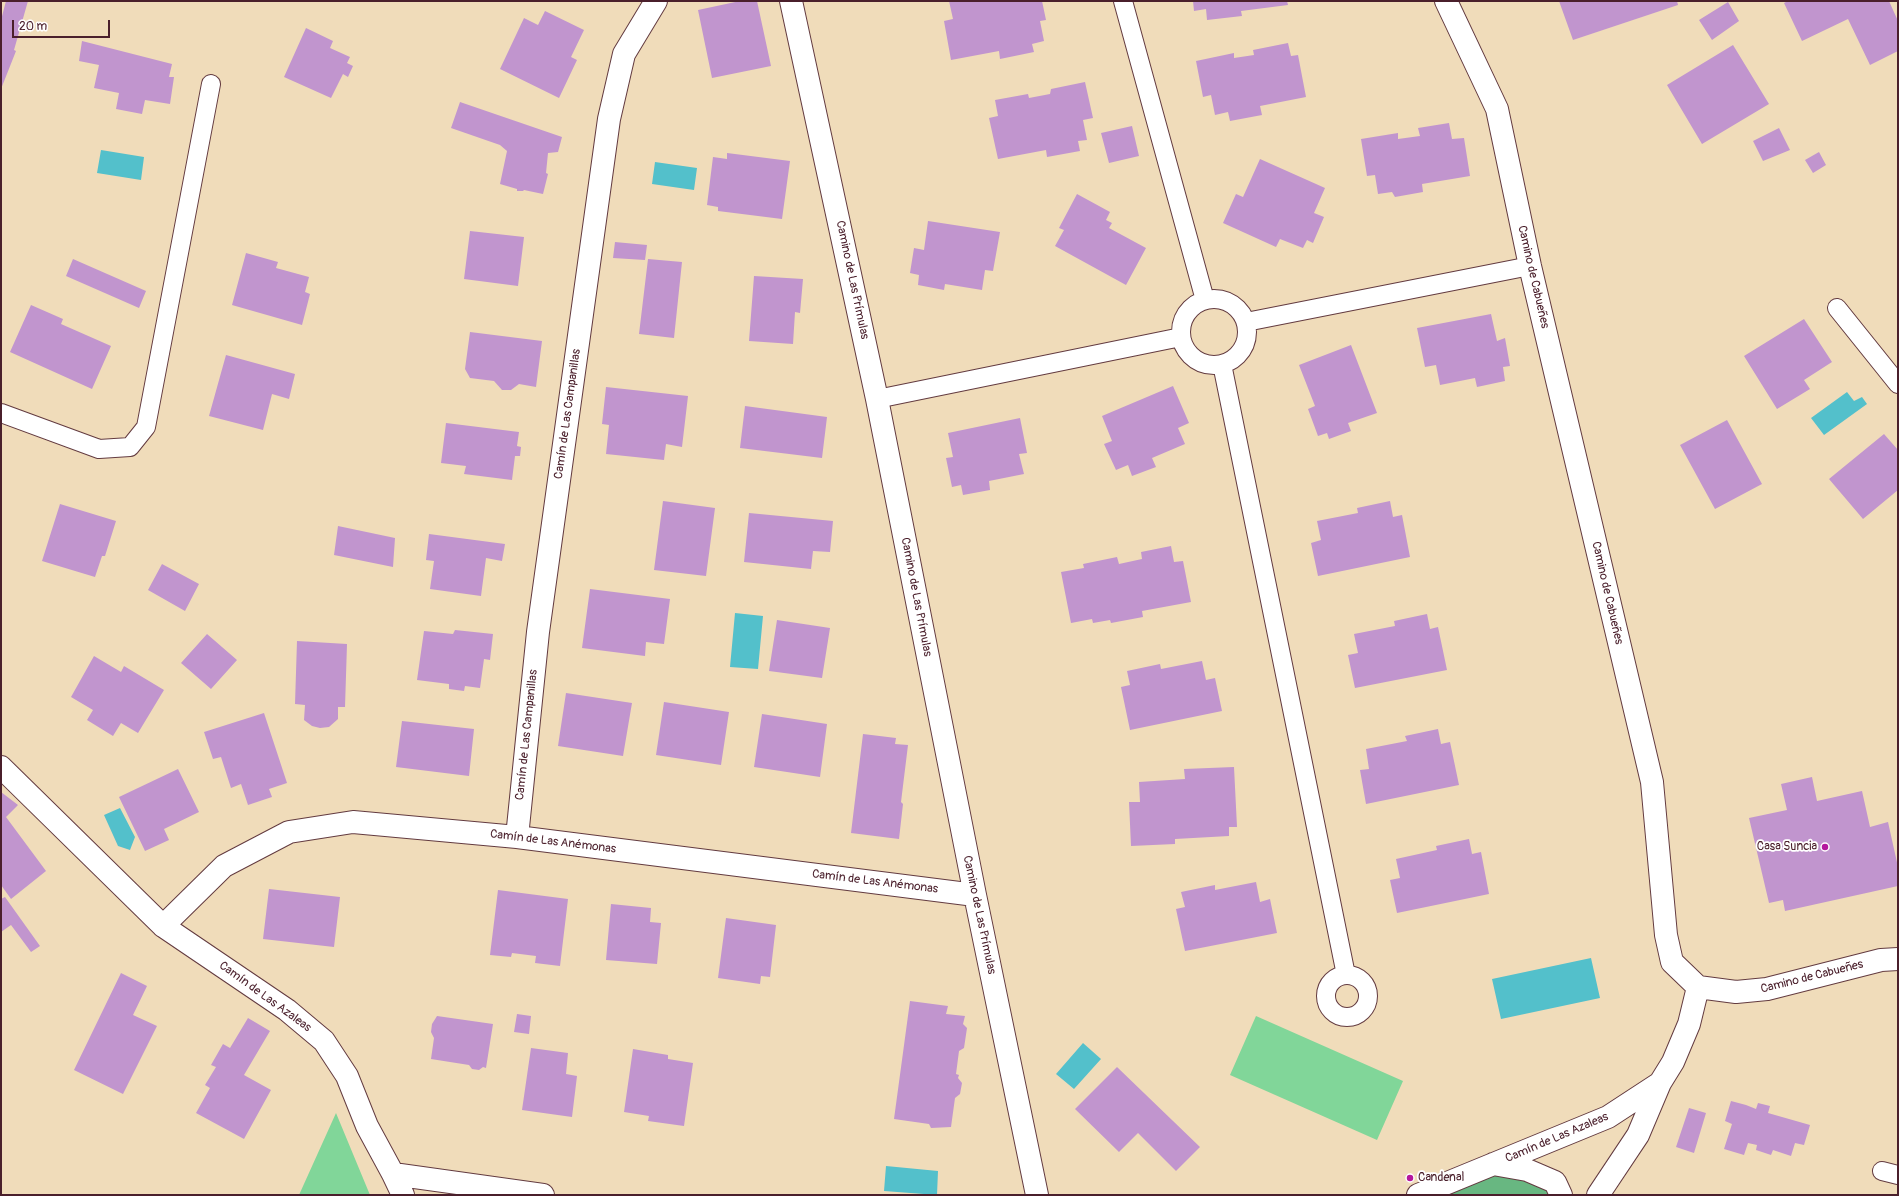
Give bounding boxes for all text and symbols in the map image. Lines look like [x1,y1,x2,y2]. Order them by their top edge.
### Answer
scale bar [14,12,112,38]
text: 20 m [19,19,47,34]
street label: Camino de Las Prímulas [832,219,872,341]
street label: Camino de Cabueñes [1514,224,1552,330]
street label: Camín de Las Campanillas [552,348,584,480]
street label: Camino de Las Prímulas [897,536,935,658]
street label: Camino de Cabueñes [1588,540,1626,646]
street label: Camín de Las Campanillas [513,669,541,801]
street label: Camín de Las Anémonas [489,827,617,857]
place label: Casa Suncia [1757,840,1817,854]
marker: Casa Suncia [1820,842,1830,852]
street label: Camino de Las Prímulas [959,854,999,976]
street label: Camín de Las Anémonas [811,867,939,897]
street label: Camino de Cabueñes [1759,957,1865,997]
street label: Camín de Las Azaleas [216,959,314,1035]
street label: Camín de Las Azaleas [1503,1110,1611,1166]
place label: Candenal [1418,1171,1464,1185]
marker: Candenal [1405,1173,1415,1183]

